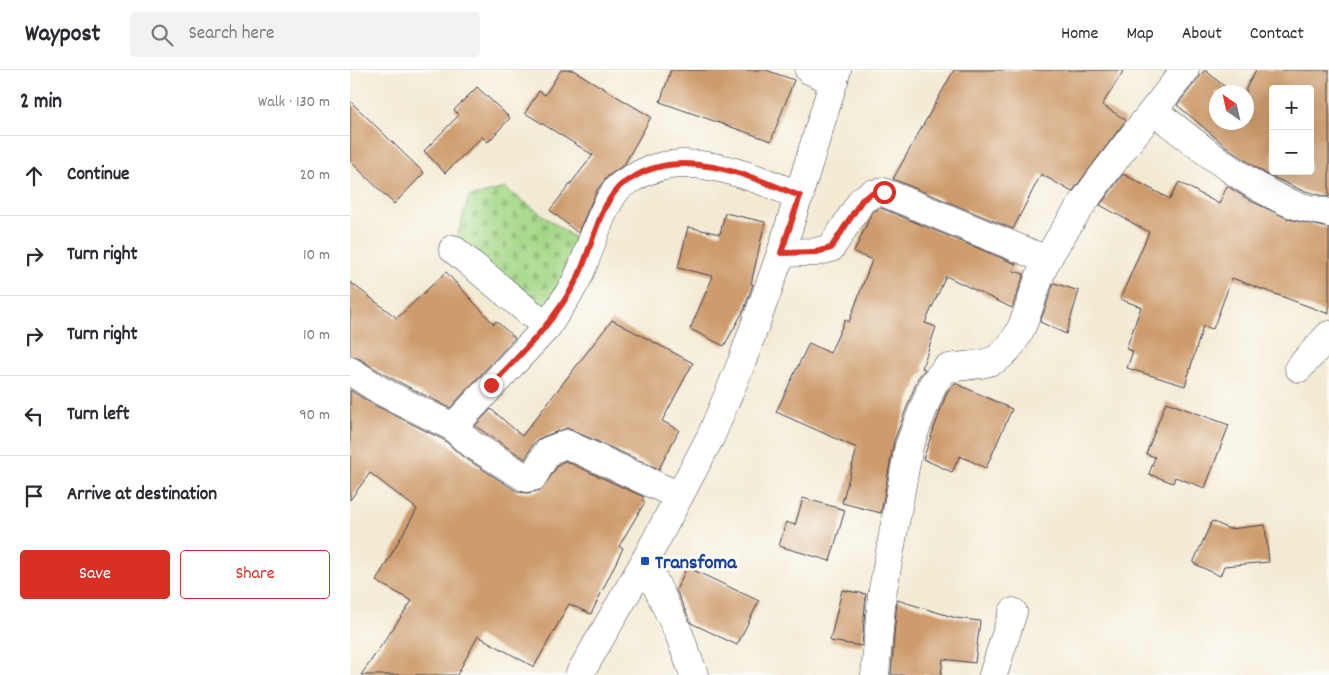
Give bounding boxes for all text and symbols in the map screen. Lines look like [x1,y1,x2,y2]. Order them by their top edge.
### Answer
search box [130,12,480,57]
text: Waypost [25,18,100,52]
icon: search [148,21,176,49]
text: Search here [188,21,274,48]
text: Home [1061,22,1098,47]
text: Map [1126,22,1154,47]
text: About [1182,22,1222,47]
text: Contact [1250,22,1304,47]
north arrow [1209,85,1254,130]
map controls [1269,85,1314,175]
button: + [1269,85,1314,130]
text: 2 min [20,88,62,118]
text: Walk · 130 m [258,91,330,114]
button: − [1269,130,1314,175]
icon: ahead [20,162,48,190]
text: Continue [67,162,129,189]
text: 20 m [300,164,330,187]
route start [873,181,896,204]
icon: right [20,242,48,270]
text: Turn right [67,242,138,269]
text: 10 m [303,244,330,267]
icon: right [20,322,48,350]
text: Turn right [67,322,138,349]
text: 10 m [303,324,330,347]
route end [480,374,503,397]
icon: left [20,402,48,430]
text: Turn left [67,402,130,429]
text: 90 m [299,404,330,427]
icon: arrive [20,482,48,510]
text: Arrive at destination [67,482,217,509]
button: Save [20,550,170,599]
button: Share [180,550,330,599]
place label: Transfoma [655,550,737,578]
marker: Transfoma [639,555,651,567]

